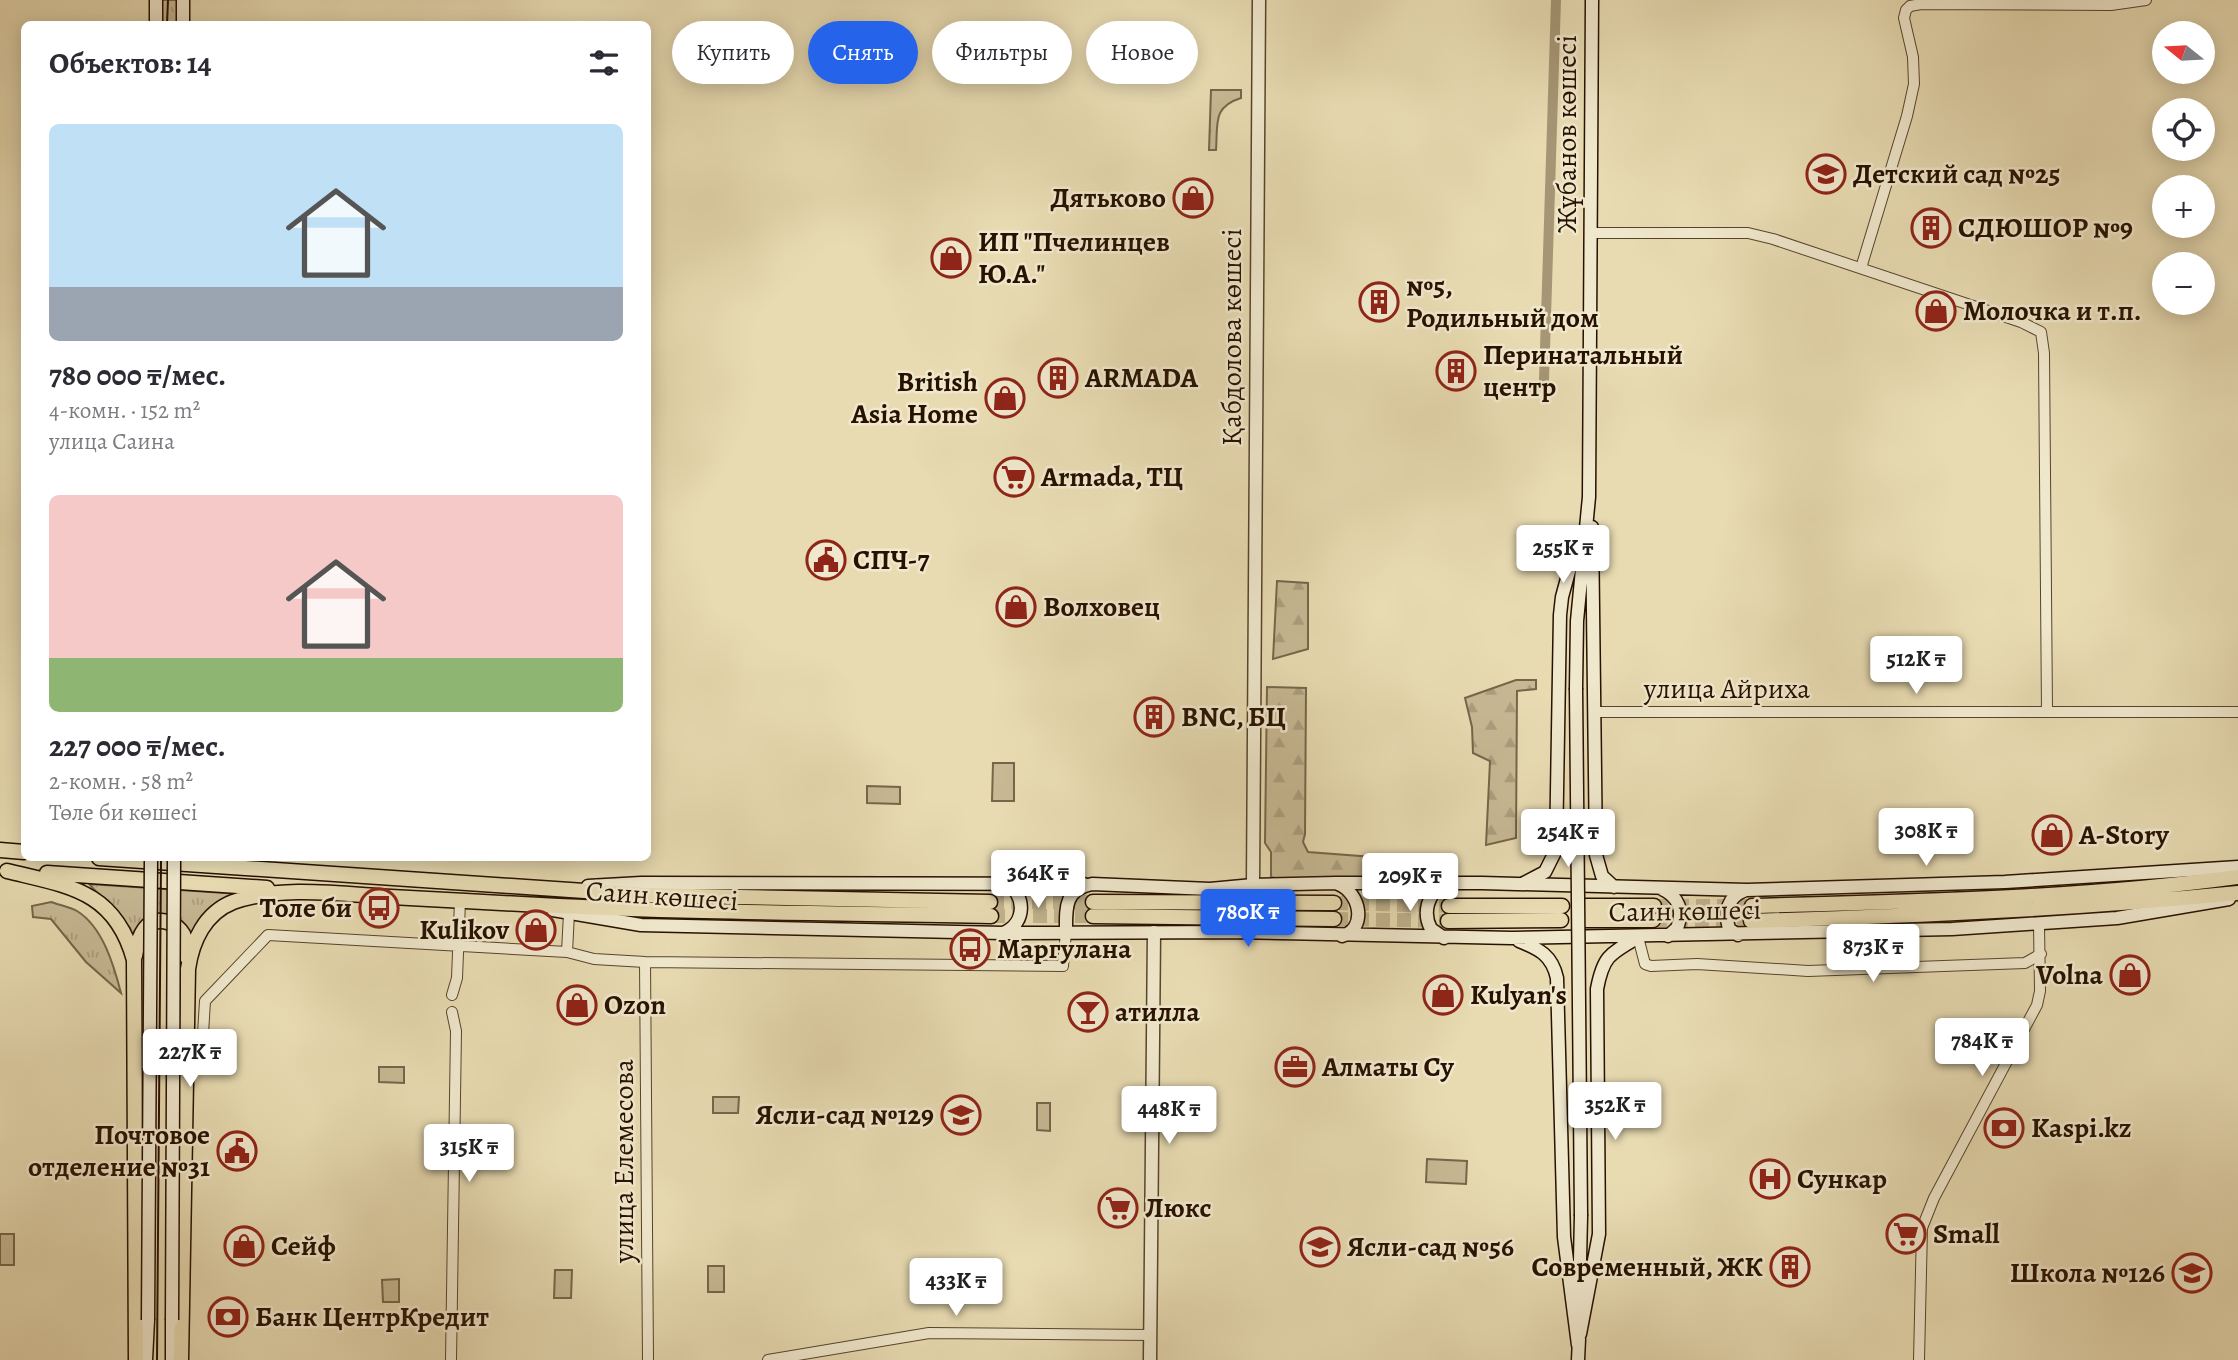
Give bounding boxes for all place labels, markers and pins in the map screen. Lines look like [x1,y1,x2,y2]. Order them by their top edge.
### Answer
school or university icon: Детский сад №25 [1805,153,1847,195]
place label: Детский сад №25 [1853,155,2060,193]
shop icon: Дятьково [1172,177,1214,219]
place label: Дятьково [1050,179,1166,217]
building icon: СДЮШОР №9 [1910,207,1952,249]
place label: СДЮШОР №9 [1958,209,2133,247]
place label: ИП "Пчелинцев Ю.А." [978,223,1170,293]
shop icon: ИП "Пчелинцев Ю.А." [930,237,972,279]
place label: №5, Родильный дом [1406,267,1599,337]
building icon: №5, Родильный дом [1358,281,1400,323]
shop icon: Молочка и т.п. [1915,290,1957,332]
place label: Молочка и т.п. [1963,292,2142,330]
place label: Перинатальный центр [1483,336,1683,406]
building icon: Перинатальный центр [1435,350,1477,392]
building icon: ARMADA [1037,357,1079,399]
place label: ARMADA [1084,359,1199,397]
place label: British Asia Home [850,363,978,433]
shop icon: British Asia Home [984,377,1026,419]
supermarket icon: Armada, ТЦ [993,456,1035,498]
place label: Armada, ТЦ [1040,458,1183,496]
pin: 255K ₸ [1506,526,1620,585]
public building icon: СПЧ-7 [805,539,847,581]
place label: СПЧ-7 [853,541,929,579]
shop icon: Волховец [995,586,1037,628]
place label: Волховец [1043,588,1160,626]
pin: 512K ₸ [1859,636,1973,696]
building icon: BNC, БЦ [1133,696,1175,738]
place label: BNC, БЦ [1181,698,1286,736]
pin: 308K ₸ [1869,808,1983,868]
pin: 254K ₸ [1511,810,1625,869]
shop icon: A-Story [2031,814,2073,856]
place label: A-Story [2078,816,2170,854]
pin: 364K ₸ [981,850,1095,910]
pin: 209K ₸ [1353,853,1467,913]
bus stop icon: Толе би [358,887,400,929]
place label: Толе би [260,889,352,927]
pin: 780K ₸ [1191,890,1305,949]
shop icon: Kulikov [515,909,557,951]
place label: Kulikov [419,911,510,949]
pin: 873K ₸ [1816,925,1930,984]
bus stop icon: Маргулана [949,928,991,970]
place label: Маргулана [997,930,1132,968]
shop icon: Volna [2109,954,2151,996]
place label: Volna [2035,956,2103,994]
shop icon: Kulyan's [1422,974,1464,1016]
place label: Kulyan's [1470,976,1567,1014]
shop icon: Ozon [556,984,598,1026]
place label: Ozon [604,986,666,1024]
bar icon: атилла [1067,991,1109,1033]
place label: атилла [1115,993,1200,1031]
pin: 784K ₸ [1925,1018,2039,1078]
pin: 227K ₸ [133,1030,247,1089]
office icon: Алматы Су [1274,1046,1316,1088]
place label: Алматы Су [1321,1048,1454,1086]
pin: 352K ₸ [1558,1082,1672,1142]
pin: 448K ₸ [1112,1086,1226,1146]
school or university icon: Ясли-сад №129 [940,1094,982,1136]
place label: Ясли-сад №129 [755,1096,934,1134]
bank icon: Kaspi.kz [1983,1107,2025,1149]
place label: Kaspi.kz [2031,1109,2132,1147]
place label: Почтовое отделение №31 [28,1116,210,1186]
pin: 315K ₸ [412,1124,526,1184]
public building icon: Почтовое отделение №31 [216,1130,258,1172]
hospital icon: Сункар [1749,1158,1791,1200]
place label: Сункар [1797,1160,1887,1198]
supermarket icon: Люкс [1097,1187,1139,1229]
place label: Люкс [1145,1189,1212,1227]
supermarket icon: Small [1885,1213,1927,1255]
place label: Small [1933,1215,2000,1253]
shop icon: Сейф [223,1225,265,1267]
school or university icon: Ясли-сад №56 [1299,1226,1341,1268]
place label: Сейф [271,1227,336,1265]
place label: Ясли-сад №56 [1347,1228,1514,1266]
building icon: Современный, ЖК [1769,1246,1811,1288]
place label: Современный, ЖК [1532,1248,1763,1286]
school or university icon: Школа №126 [2171,1252,2213,1294]
place label: Школа №126 [2010,1254,2165,1292]
pin: 433K ₸ [899,1258,1013,1318]
bank icon: Банк ЦентрКредит [207,1296,249,1338]
place label: Банк ЦентрКредит [255,1298,489,1336]

